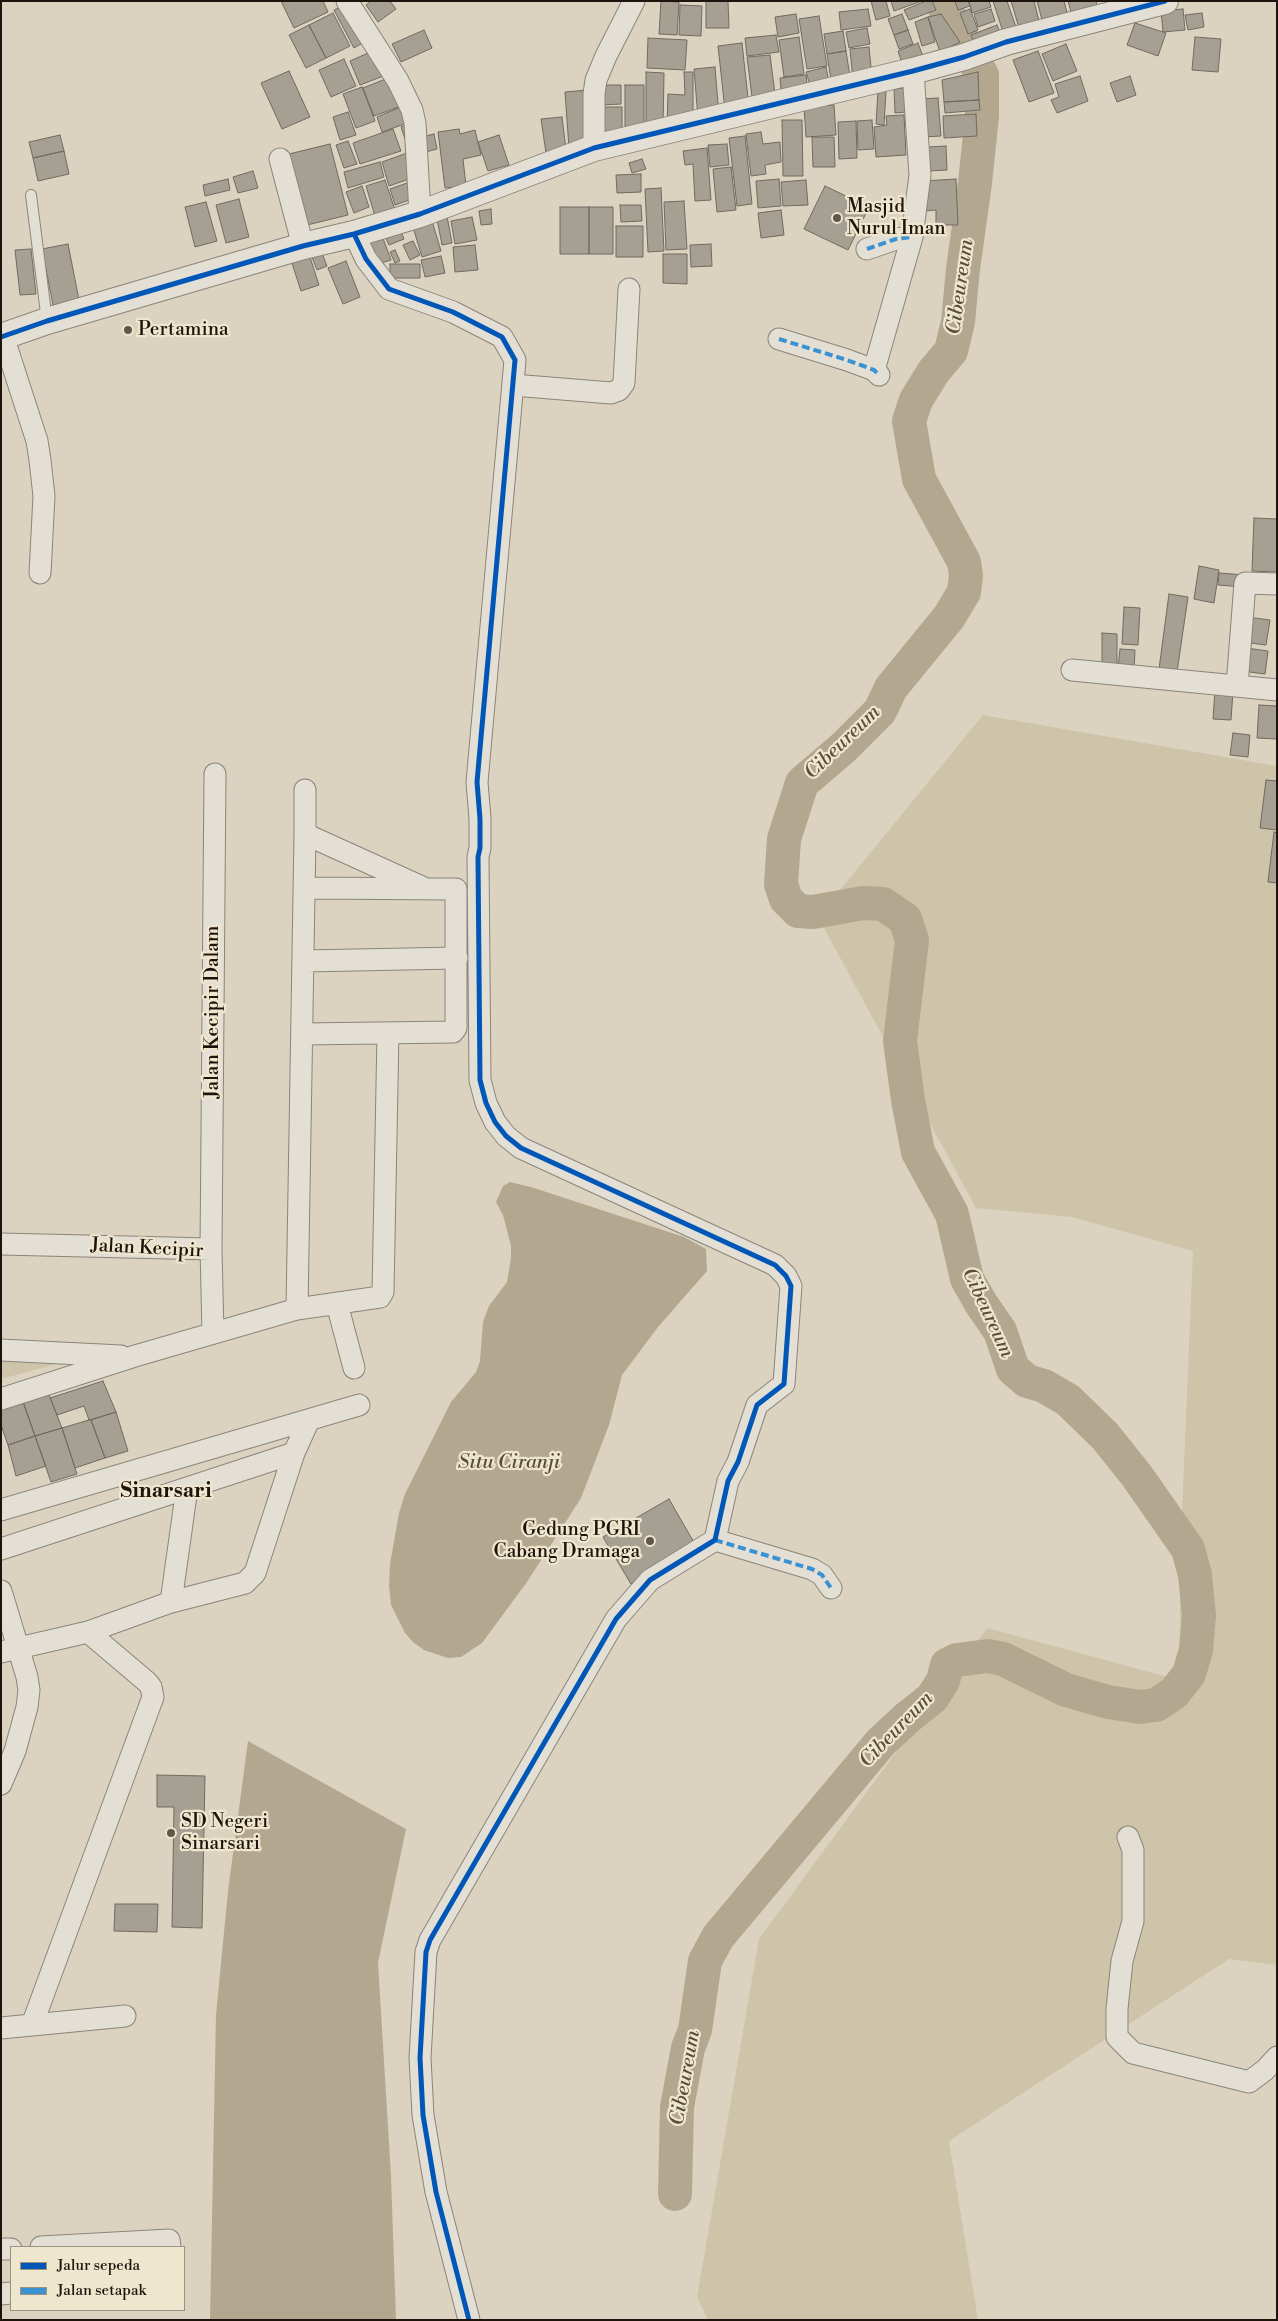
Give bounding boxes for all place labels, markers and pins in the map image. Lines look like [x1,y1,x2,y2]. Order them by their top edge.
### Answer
place label: Masjid Nurul Iman [847,196,946,240]
marker: Masjid Nurul Iman [831,212,843,224]
place label: Pertamina [138,319,229,341]
marker: Pertamina [122,324,134,336]
place label: Gedung PGRI Cabang Dramaga [494,1519,640,1563]
marker: Gedung PGRI Cabang Dramaga [644,1535,656,1547]
place label: SD Negeri Sinarsari [181,1811,268,1855]
marker: SD Negeri Sinarsari [165,1827,177,1839]

